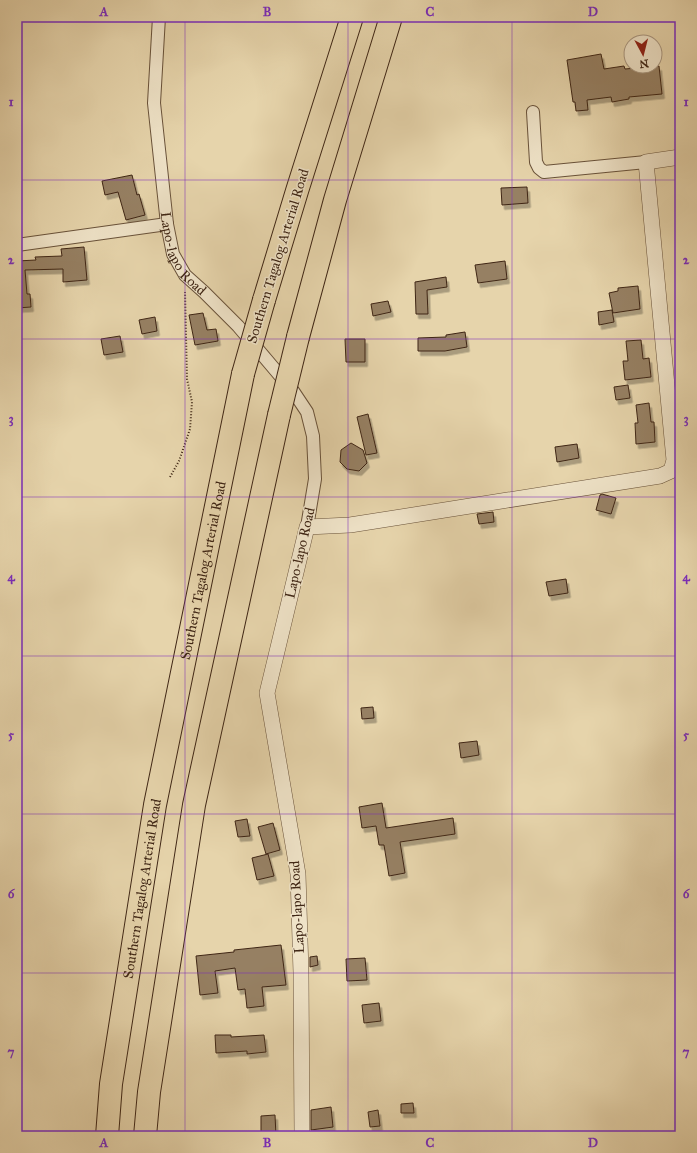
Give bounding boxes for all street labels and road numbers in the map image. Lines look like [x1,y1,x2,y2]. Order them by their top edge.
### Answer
street label: Southern Tagalog Arterial Road [243,167,313,345]
street label: Lapo-lapo Road [157,211,210,299]
street label: Southern Tagalog Arterial Road [176,480,229,661]
street label: Lapo-lapo Road [281,506,319,600]
street label: Southern Tagalog Arterial Road [119,797,165,980]
street label: Lapo-lapo Road [286,860,308,954]

